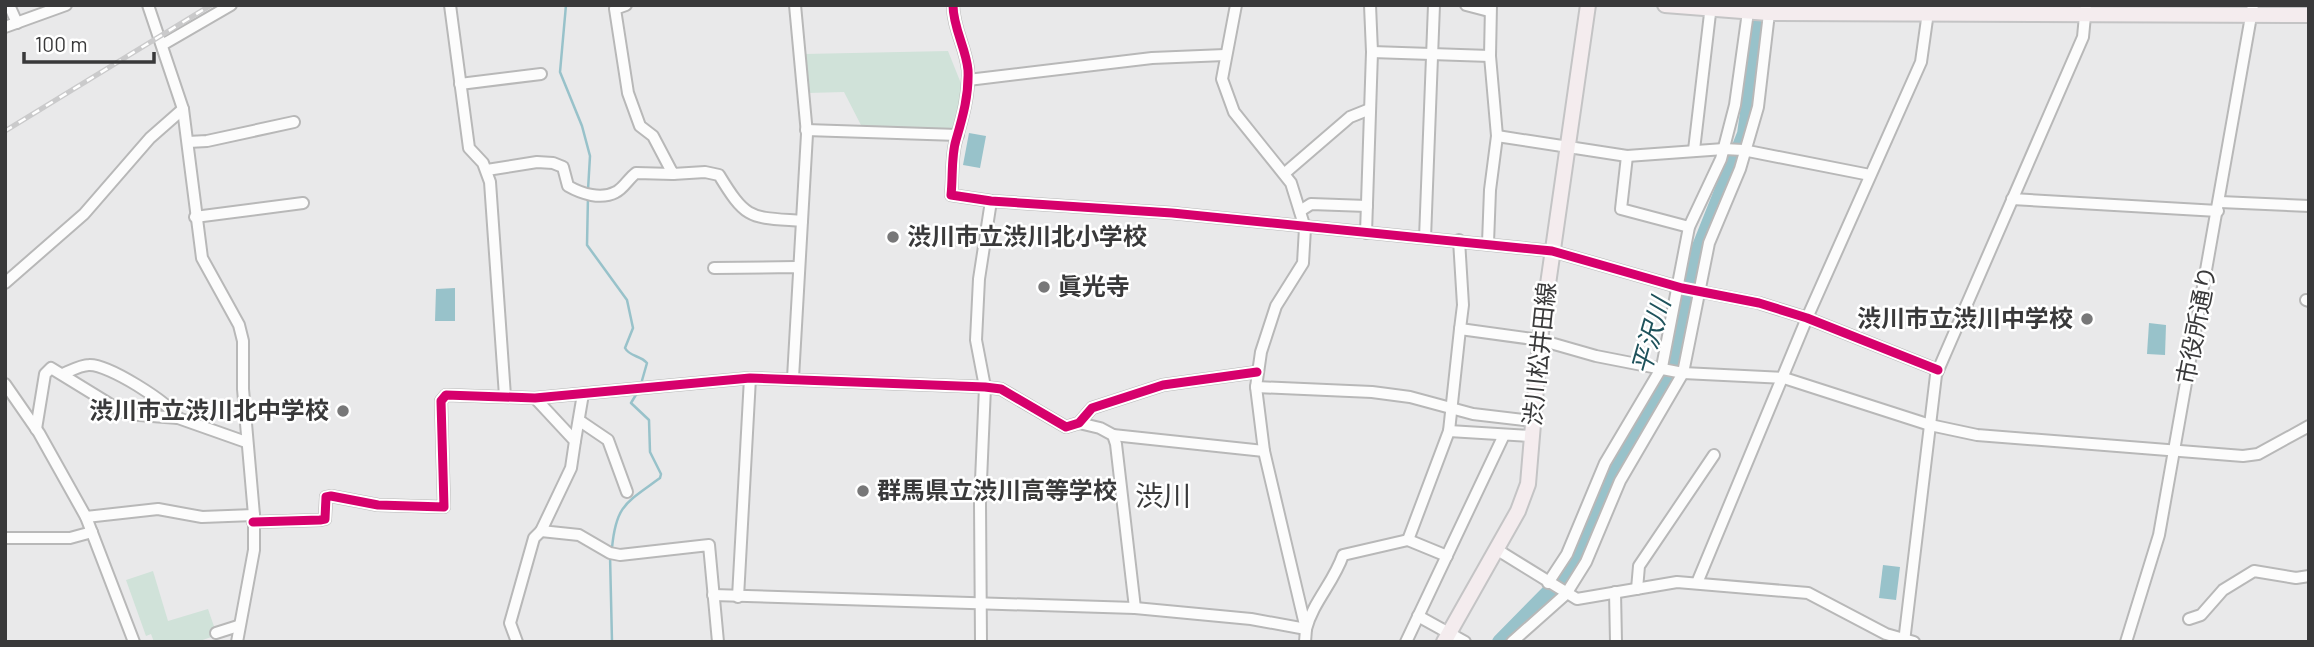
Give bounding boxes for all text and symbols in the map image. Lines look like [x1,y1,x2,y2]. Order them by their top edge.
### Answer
scale bar [24,21,154,65]
text: 100 m [35,31,88,56]
place label: 渋川市立渋川北小学校 [907,221,1147,250]
marker: 渋川市立渋川北小学校 [885,229,901,245]
street label: 市役所通り [2170,263,2221,386]
place label: 眞光寺 [1058,271,1130,300]
marker: 眞光寺 [1036,279,1052,295]
street label: 渋川松井田線 [1517,281,1560,427]
water label: 平沢川 [1624,291,1676,377]
place label: 渋川市立渋川中学校 [1857,303,2073,332]
marker: 渋川市立渋川中学校 [2079,311,2095,327]
place label: 渋川市立渋川北中学校 [89,395,329,424]
marker: 渋川市立渋川北中学校 [335,403,351,419]
place label: 群馬県立渋川高等学校 [877,475,1117,504]
district label: 渋川 [1135,478,1191,512]
marker: 群馬県立渋川高等学校 [855,483,871,499]

